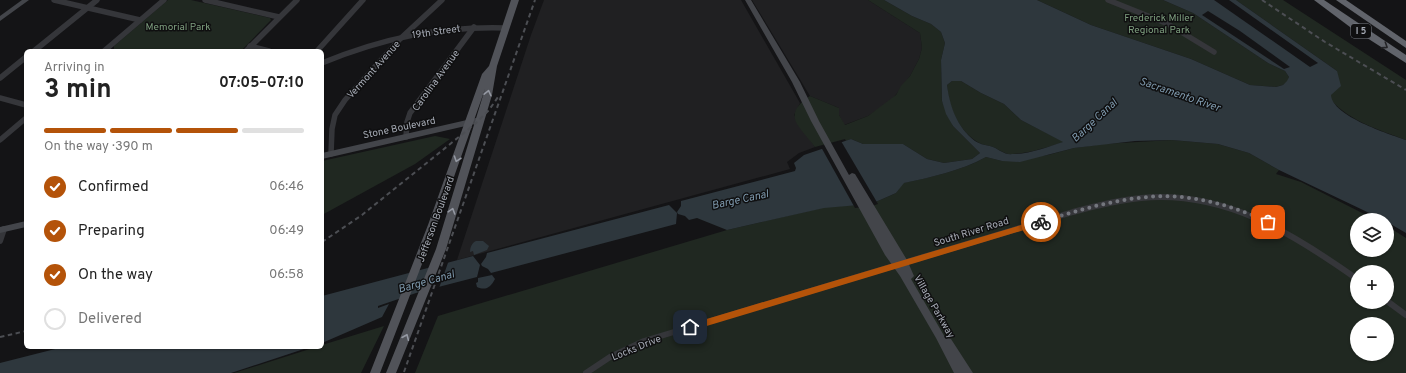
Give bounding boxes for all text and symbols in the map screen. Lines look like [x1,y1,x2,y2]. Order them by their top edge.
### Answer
park label: Frederick Miller Regional Park [1124,12,1194,37]
park label: Memorial Park [146,21,210,34]
street label: 19th Street [411,23,461,42]
road number: I 5 [1351,24,1371,38]
street label: Vermont Avenue [345,38,404,102]
one-way arrow [1380,41,1387,48]
street label: Carolina Avenue [410,48,463,114]
text: Arriving in [44,60,105,76]
text: 3 min [44,74,112,107]
text: 07:05–07:10 [219,74,304,93]
water label: Sacramento River [1137,75,1223,116]
one-way arrow [483,90,491,96]
water label: Barge Canal [1069,95,1121,146]
street label: Stone Boulevard [362,114,437,143]
text: On the way · 390 m [44,139,153,155]
one-way arrow [453,156,462,163]
street label: Jefferson Boulevard [415,175,458,264]
icon: check [44,176,66,198]
text: Confirmed [78,178,149,197]
text: 06:46 [269,179,304,195]
water label: Barge Canal [711,187,771,213]
courier [1021,202,1061,242]
pin [1251,205,1285,239]
one-way arrow [447,208,456,215]
icon: bike [1030,211,1052,233]
icon: bag [1257,211,1279,233]
map controls [1350,213,1394,361]
button: layers [1350,213,1394,257]
street label: South River Road [932,215,1011,250]
icon: check [44,220,66,242]
text: Preparing [78,222,145,241]
text: 06:49 [269,223,304,239]
icon: check [44,264,66,286]
button: + [1350,265,1394,309]
text: On the way [78,266,153,285]
text: 06:58 [269,267,304,283]
water label: Barge Canal [397,267,457,297]
street label: Village Parkway [910,273,957,341]
text: Delivered [78,310,142,329]
pin [673,310,707,344]
icon: home [679,316,701,338]
button: − [1350,317,1394,361]
street label: Locks Drive [610,333,663,364]
one-way arrow [401,334,409,341]

